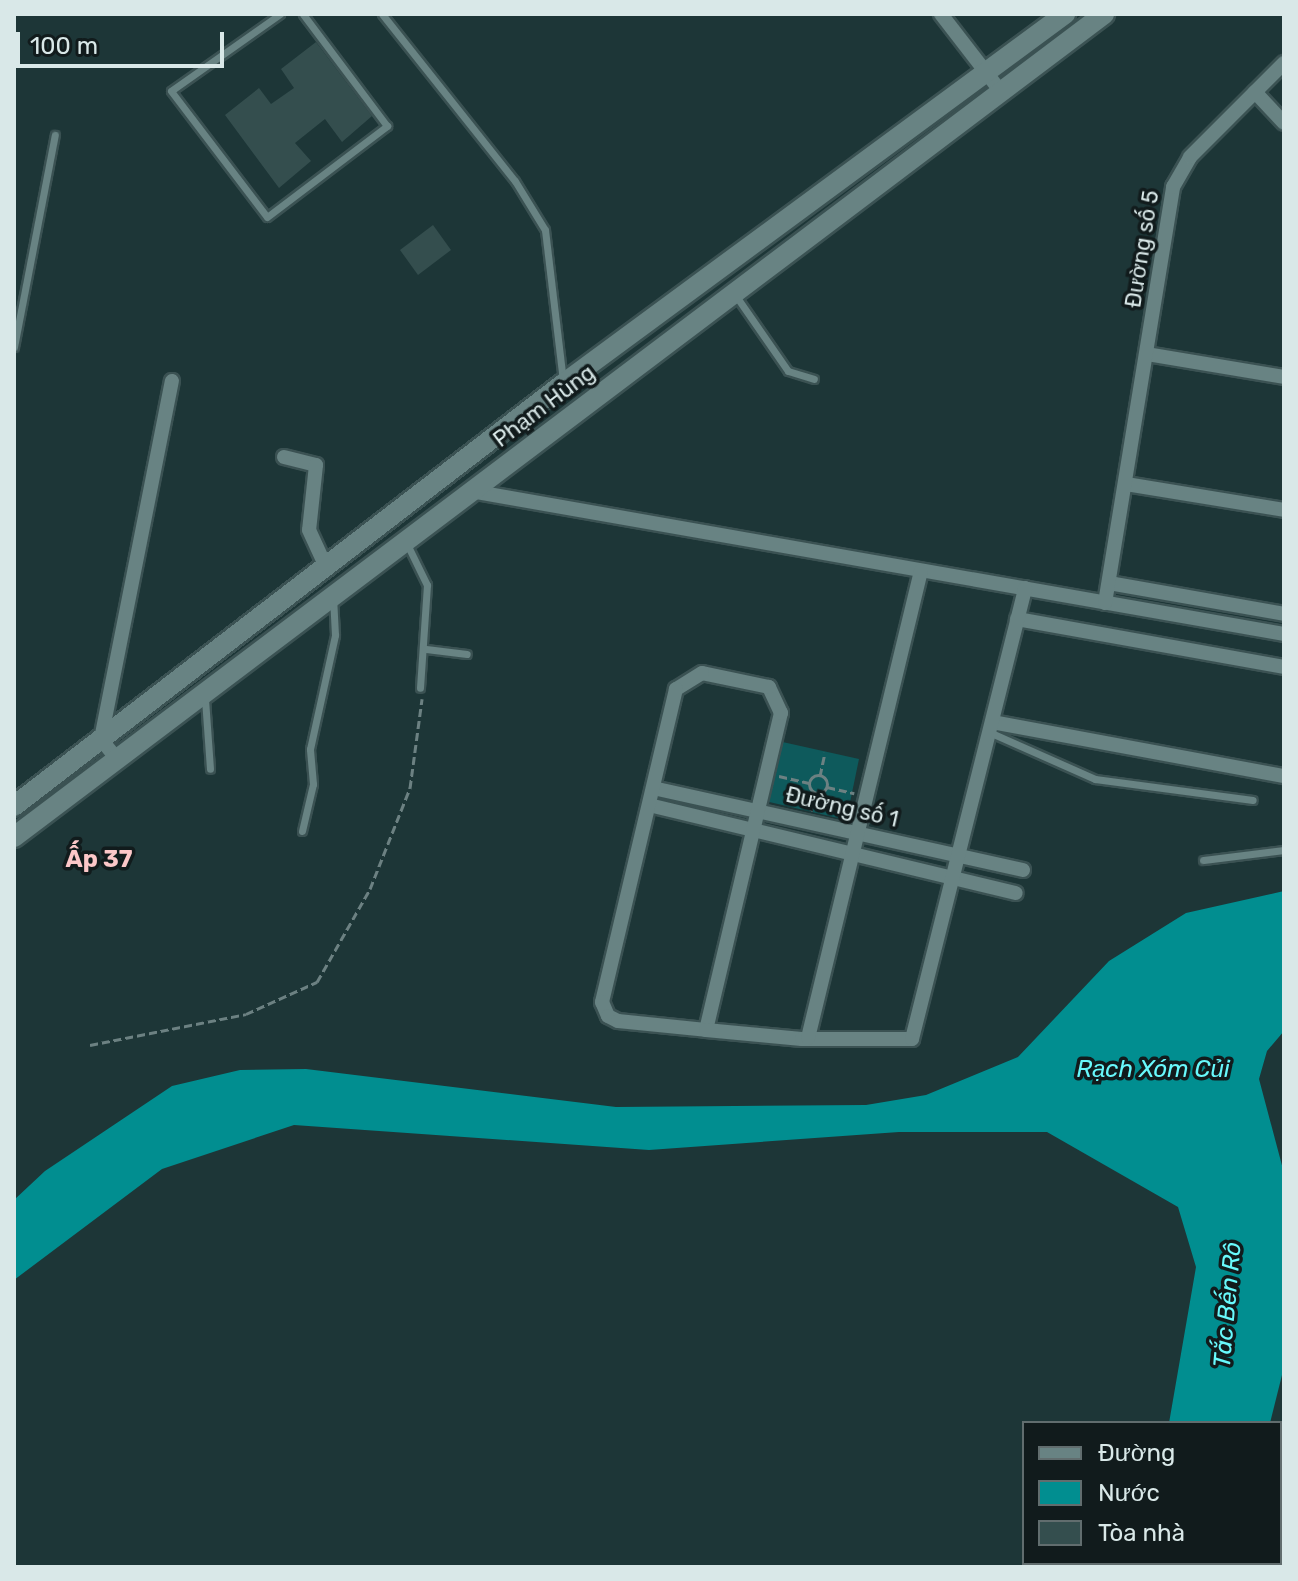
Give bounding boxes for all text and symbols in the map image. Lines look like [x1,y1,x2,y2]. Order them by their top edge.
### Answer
scale bar [20,16,228,66]
text: 100 m [30,32,98,60]
street label: Đường số 5 [1120,188,1164,310]
street label: Phạm Hùng [488,359,600,453]
street label: Đường số 1 [783,781,901,833]
district label: Ấp 37 [65,846,133,874]
water label: Rạch Xóm Củi [1076,1056,1230,1084]
water label: Tắc Bến Rô [1208,1241,1248,1369]
legend [1022,1421,1282,1565]
text: Đường [1098,1439,1175,1467]
text: Nước [1098,1479,1160,1507]
text: Tòa nhà [1098,1519,1185,1547]

